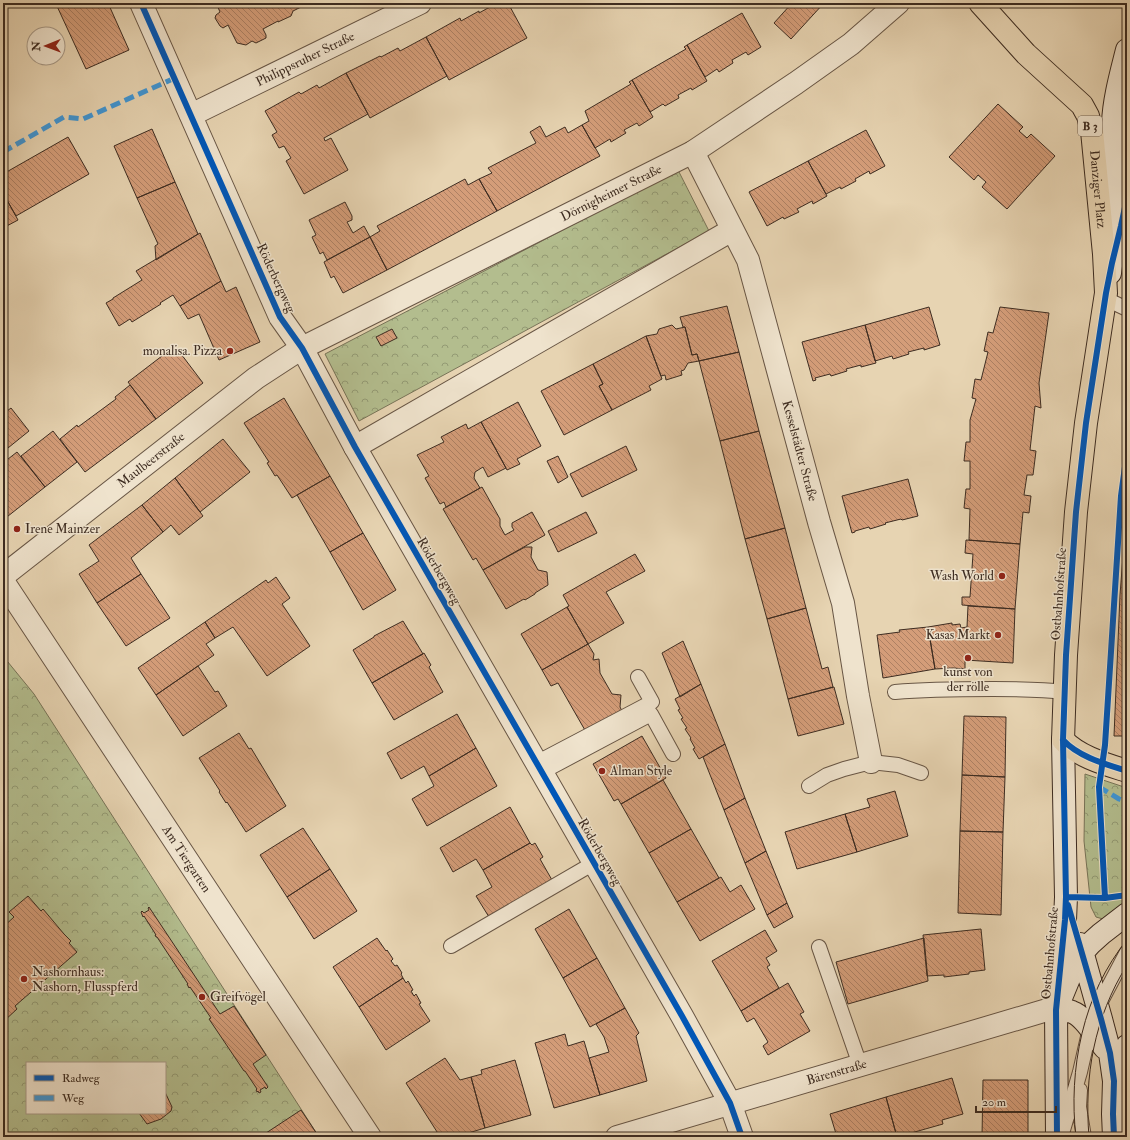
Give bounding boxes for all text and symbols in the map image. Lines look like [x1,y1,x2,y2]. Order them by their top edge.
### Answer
north arrow [26,26,66,66]
street label: Philippsruher Straße [253,28,358,90]
text: N [30,40,43,52]
road number: B 3 [1078,116,1102,136]
street label: Danziger Platz [1086,149,1110,230]
street label: Dörnigheimer Straße [558,161,665,225]
street label: Röderbergweg [253,241,299,316]
place label: monalisa. Pizza [143,343,223,359]
marker: monalisa. Pizza [225,346,235,356]
street label: Kesselstädter Straße [778,399,821,504]
street label: Maulbeerstraße [114,428,188,491]
place label: Irene Mainzer [25,521,100,537]
marker: Irene Mainzer [12,524,22,534]
street label: Röderbergweg [413,535,465,608]
street label: Ostbahnhofstraße [1048,546,1070,641]
place label: Wash World [929,568,995,584]
marker: Wash World [997,571,1007,581]
place label: Kasas Markt [926,627,990,643]
marker: Kasas Markt [993,630,1003,640]
marker: kunst von der rölle [963,653,973,663]
place label: kunst von der rölle [943,664,993,695]
place label: Alman Style [609,763,673,780]
marker: Alman Style [597,766,607,776]
street label: Röderbergweg [574,816,626,889]
street label: Am Tiergarten [158,821,215,896]
street label: Ostbahnhofstraße [1038,905,1062,1000]
place label: Nashornhaus: Nashorn, Flusspferd [32,964,139,996]
marker: Nashornhaus: Nashorn, Flusspferd [19,974,29,984]
place label: Greifvögel [210,989,267,1005]
marker: Greifvögel [197,992,207,1002]
street label: Bärenstraße [805,1055,869,1089]
legend [26,1062,166,1114]
text: Radweg [62,1071,101,1086]
scale bar [976,1088,1056,1114]
text: Weg [61,1091,85,1106]
text: 20 m [982,1095,1007,1110]

